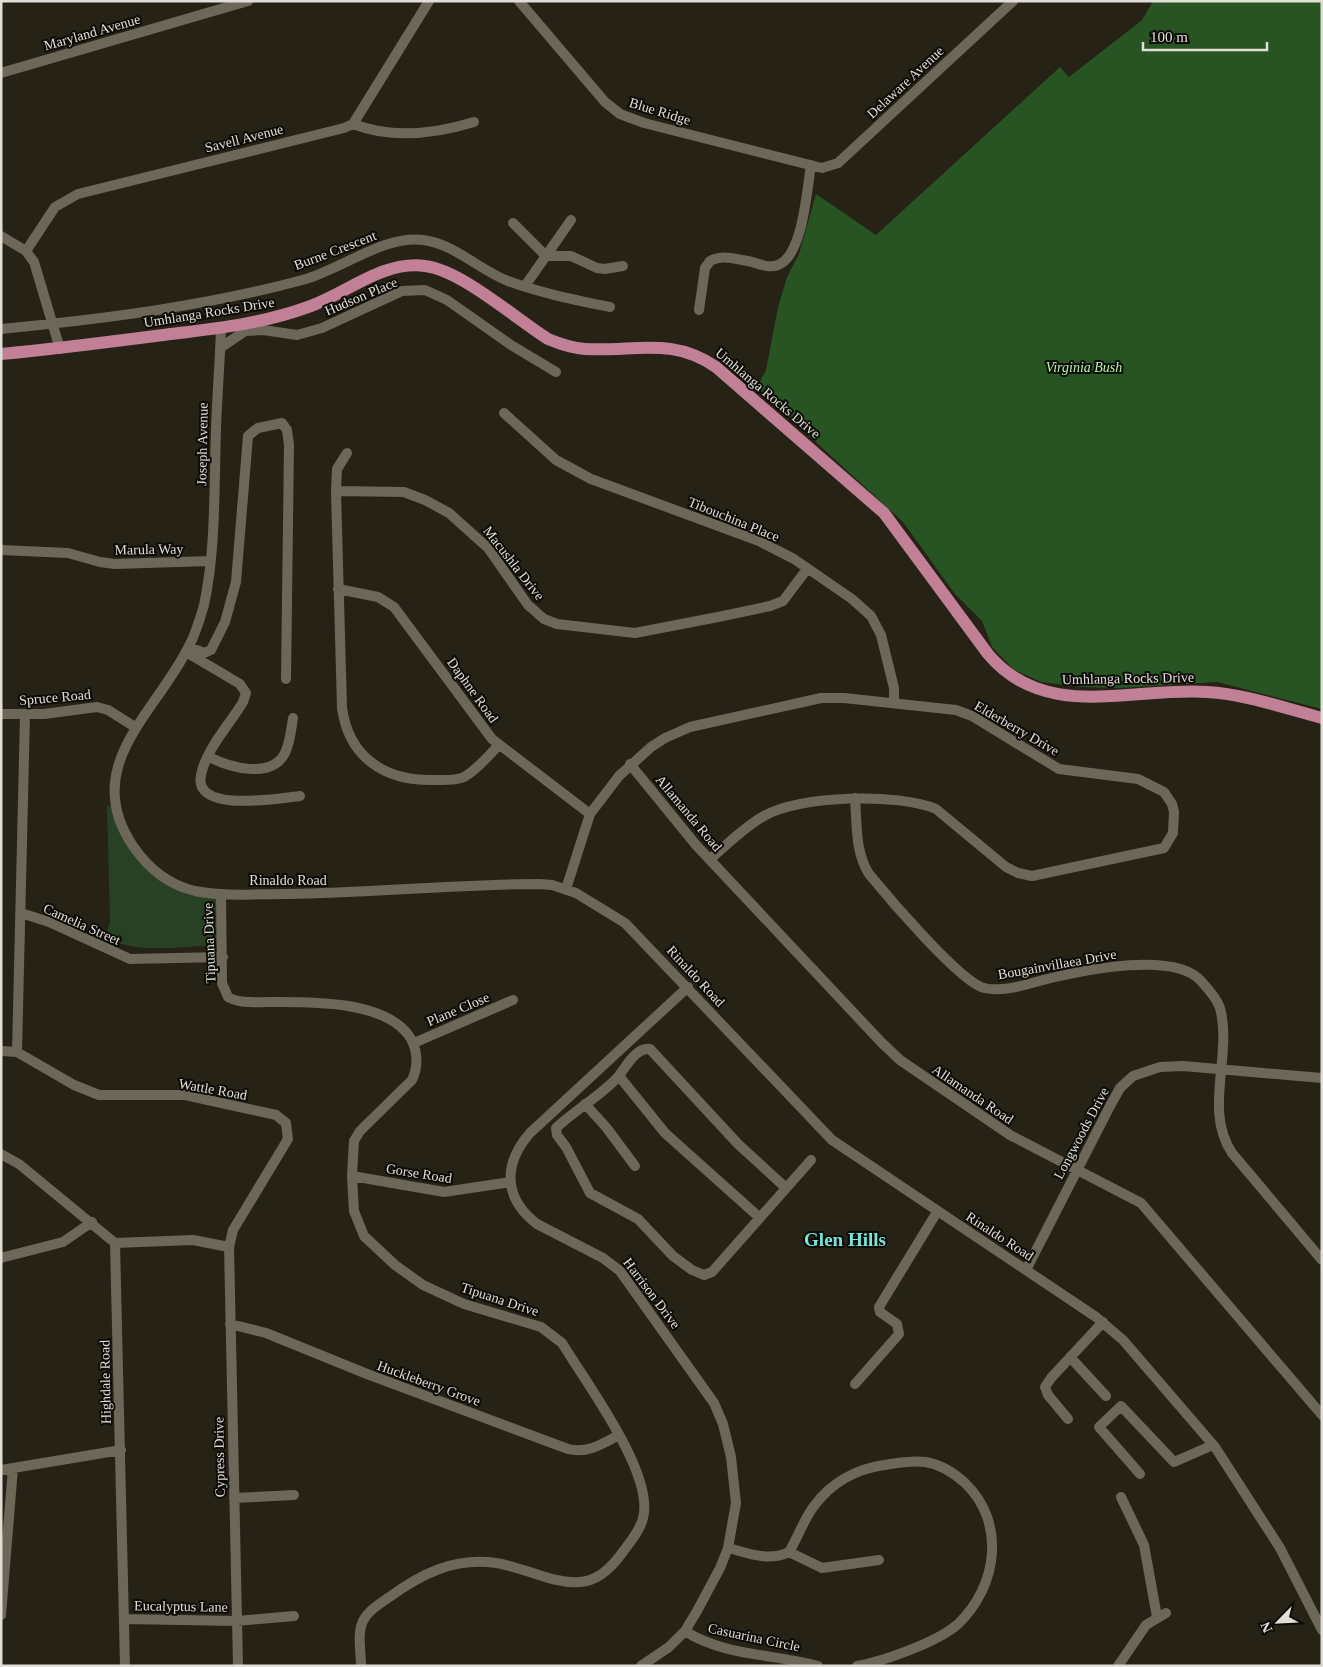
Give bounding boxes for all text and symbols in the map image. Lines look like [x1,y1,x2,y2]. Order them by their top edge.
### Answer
street label: Maryland Avenue [42,12,142,53]
scale bar [1143,20,1267,52]
text: 100 m [1150,29,1188,45]
street label: Delaware Avenue [864,43,947,122]
street label: Blue Ridge [627,95,692,128]
street label: Savell Avenue [203,122,285,155]
street label: Burne Crescent [292,228,378,273]
street label: Hudson Place [323,274,400,318]
street label: Umhlanga Rocks Drive [143,295,276,330]
street label: Umhlanga Rocks Drive [712,345,823,442]
park label: Virginia Bush [1046,360,1122,375]
street label: Joseph Avenue [194,402,211,486]
street label: Tibouchina Place [686,494,782,545]
street label: Macushla Drive [480,523,547,603]
street label: Marula Way [114,541,184,558]
street label: Daphne Road [444,655,501,726]
street label: Umhlanga Rocks Drive [1062,670,1194,687]
street label: Spruce Road [19,687,92,708]
street label: Elderberry Drive [972,698,1062,759]
street label: Allamanda Road [653,772,725,854]
street label: Rinaldo Road [249,873,327,888]
street label: Camelia Street [41,901,123,948]
street label: Tipuana Drive [201,902,218,984]
street label: Rinaldo Road [664,943,728,1010]
street label: Bougainvillaea Drive [997,947,1118,982]
street label: Plane Close [425,990,492,1029]
street label: Allamanda Road [929,1062,1016,1127]
street label: Wattle Road [178,1076,248,1103]
street label: Longwoods Drive [1051,1085,1112,1182]
street label: Gorse Road [385,1161,453,1186]
street label: Rinaldo Road [963,1209,1036,1264]
district label: Glen Hills [804,1229,886,1250]
street label: Harrison Drive [620,1255,683,1332]
street label: Tipuana Drive [459,1280,541,1319]
street label: Highdale Road [97,1340,114,1424]
street label: Huckleberry Grove [375,1358,482,1409]
street label: Cypress Drive [211,1417,228,1497]
north arrow [1253,1597,1303,1647]
street label: Eucalyptus Lane [134,1598,228,1615]
text: N [1258,1619,1275,1635]
street label: Casuarina Circle [707,1620,801,1655]

